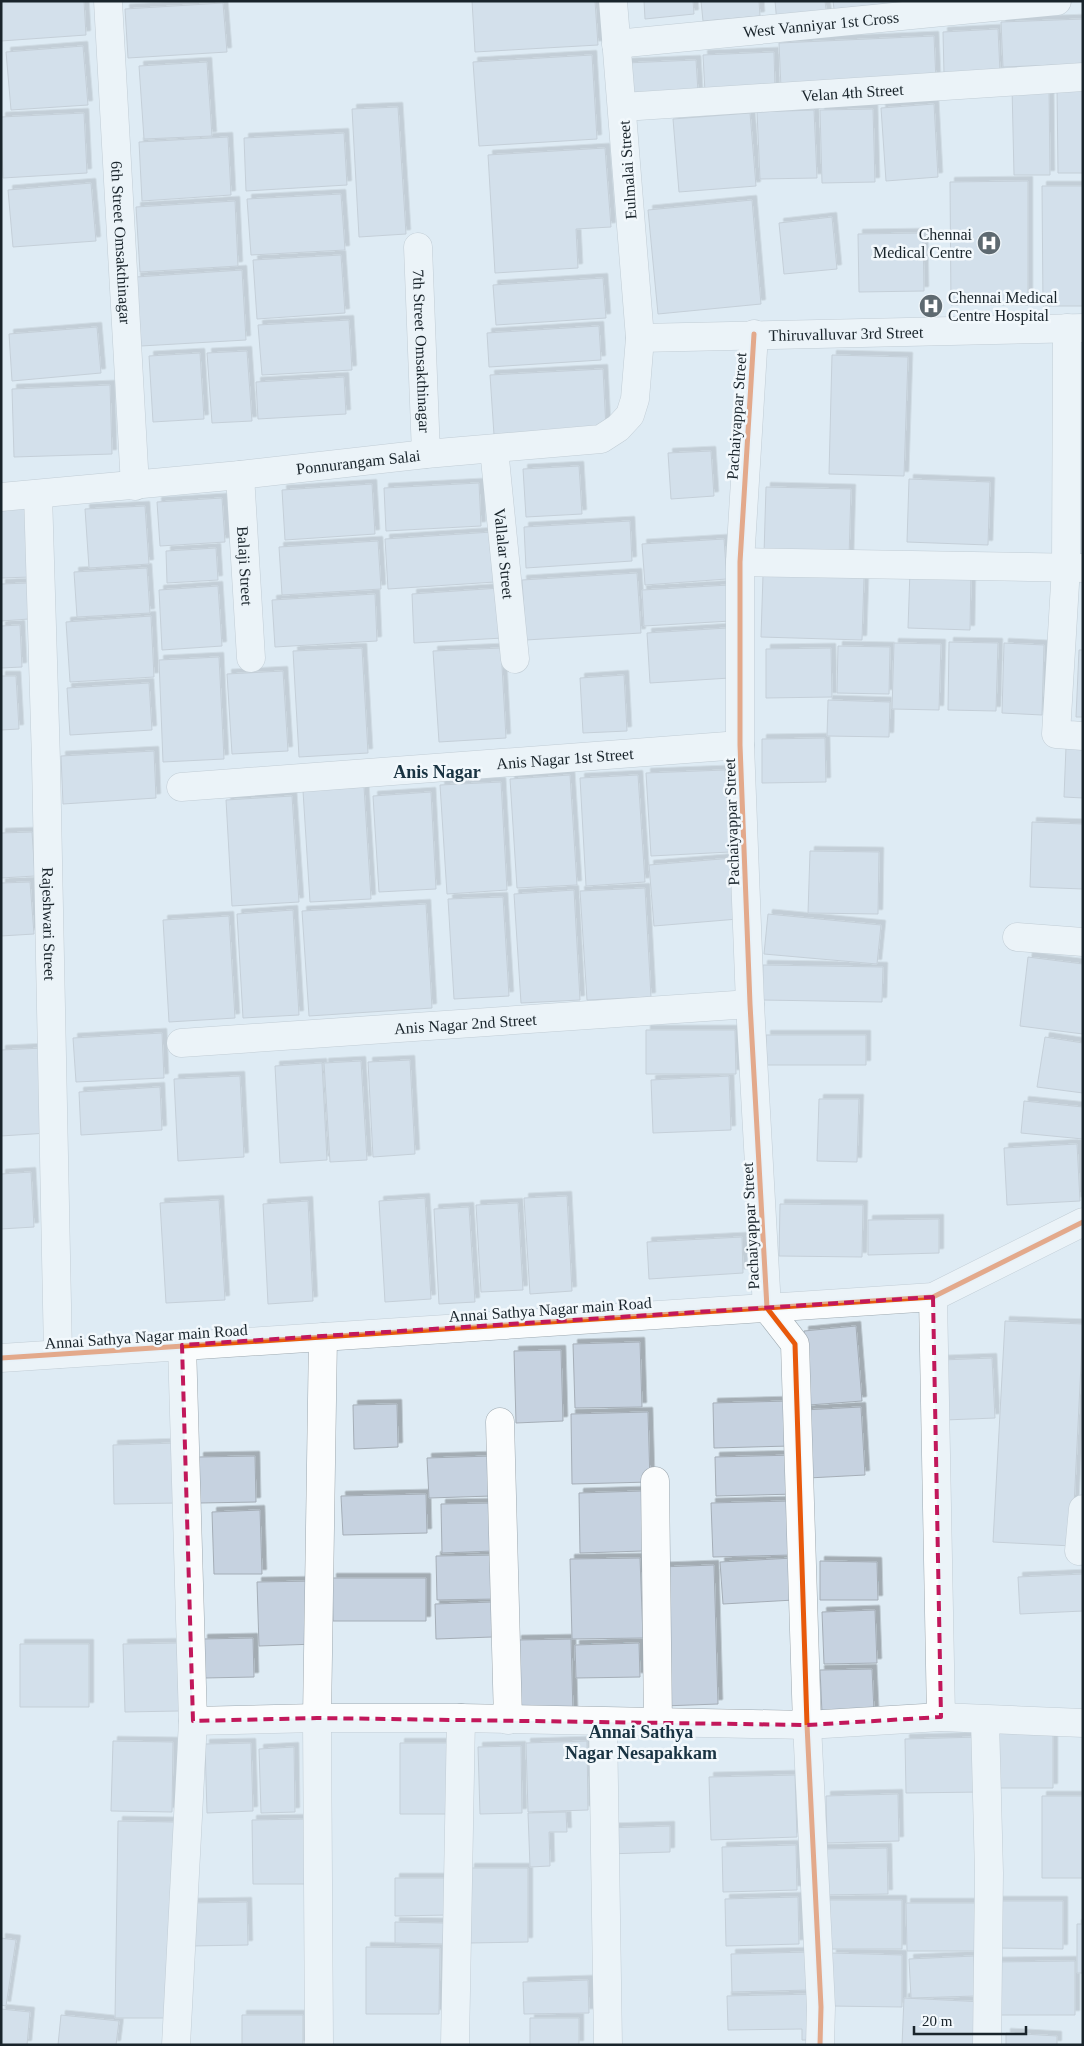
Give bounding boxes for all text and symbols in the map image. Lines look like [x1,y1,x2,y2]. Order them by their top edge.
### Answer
street label: West Vanniyar 1st Cross [742,8,900,41]
street label: Velan 4th Street [801,81,905,104]
street label: Eulmalai Street [616,119,639,220]
street label: 6th Street Omsakthinagar [108,160,134,325]
place label: Chennai Medical Centre [873,226,973,261]
hospital icon: Chennai Medical Centre [976,230,1002,256]
street label: 7th Street Omsakthinagar [410,269,433,434]
place label: Chennai Medical Centre Hospital [948,289,1058,325]
hospital icon: Chennai Medical Centre Hospital [918,293,944,319]
street label: Thiruvalluvar 3rd Street [768,324,924,344]
street label: Pachaiyappar Street [724,351,750,480]
street label: Ponnurangam Salai [295,447,422,478]
street label: Vallalar Street [491,507,517,600]
street label: Balaji Street [234,526,256,607]
street label: Anis Nagar 1st Street [496,745,635,772]
street label: Pachaiyappar Street [721,757,743,886]
district label: Anis Nagar [393,762,481,782]
street label: Rajeshwari Street [38,867,58,981]
street label: Anis Nagar 2nd Street [394,1011,538,1037]
street label: Pachaiyappar Street [739,1161,763,1290]
street label: Annai Sathya Nagar main Road [448,1294,652,1326]
street label: Annai Sathya Nagar main Road [44,1321,248,1353]
district label: Annai Sathya Nagar Nesapakkam [565,1722,717,1763]
scale bar [914,2004,1026,2036]
text: 20 m [922,2013,953,2029]

